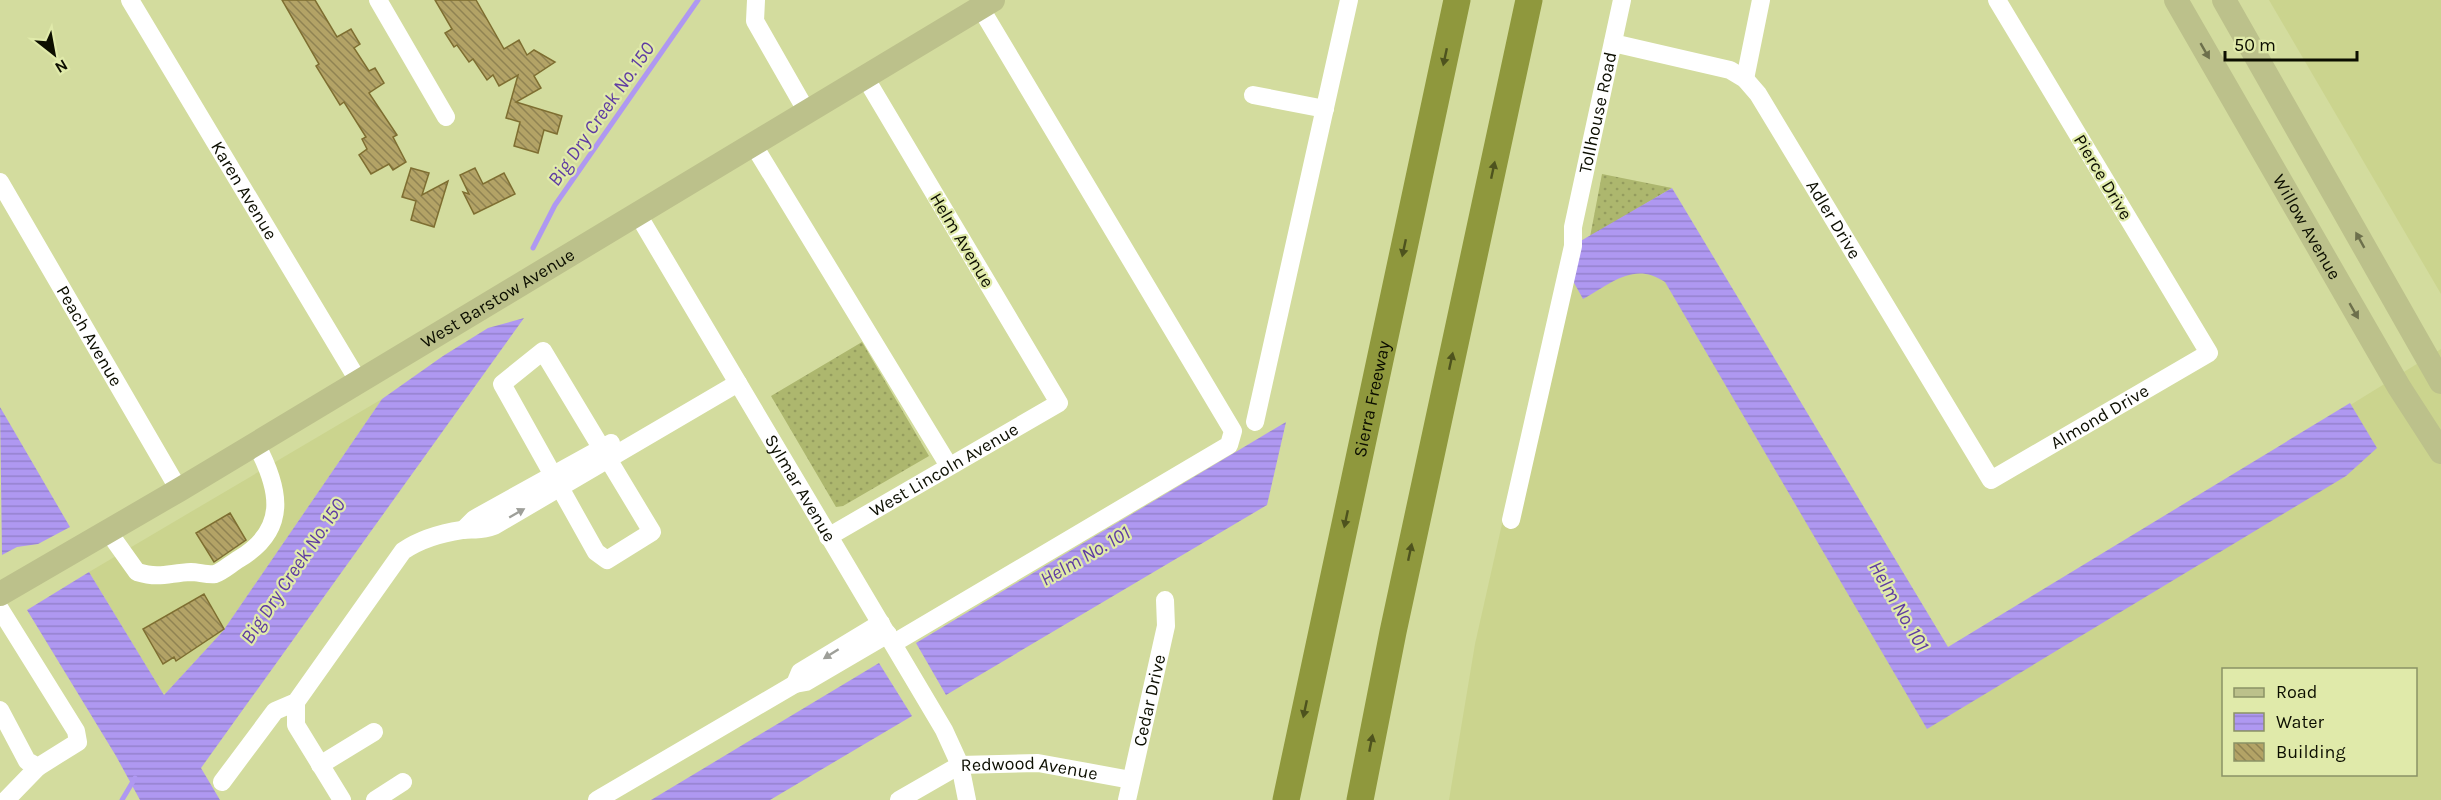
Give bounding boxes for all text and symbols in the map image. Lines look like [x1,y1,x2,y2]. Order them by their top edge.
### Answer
north arrow [24,24,84,84]
scale bar [2225,24,2357,62]
text: 50 m [2234,34,2276,56]
water label: Big Dry Creek No. 150 [543,37,659,190]
one-way arrow [2200,43,2210,60]
one-way arrow [1440,48,1449,67]
street label: Tollhouse Road [1574,50,1621,175]
text: N [52,55,71,78]
street label: Pierce Drive [2069,130,2137,224]
street label: Karen Avenue [206,137,282,244]
one-way arrow [1488,161,1498,180]
street label: Willow Avenue [2268,170,2346,284]
street label: Adler Drive [1802,176,1866,263]
street label: Helm Avenue [925,189,999,291]
one-way arrow [2355,231,2365,248]
one-way arrow [1399,239,1408,258]
street label: West Barstow Avenue [417,243,579,353]
street label: Peach Avenue [52,282,127,390]
one-way arrow [2349,303,2360,319]
street label: Sierra Freeway [1349,338,1395,459]
one-way arrow [1447,352,1457,370]
street label: Almond Drive [2047,380,2153,454]
street label: West Lincoln Avenue [865,418,1022,522]
street label: Sylmar Avenue [760,430,841,546]
water label: Big Dry Creek No. 150 [236,494,350,648]
one-way arrow [509,507,525,518]
one-way arrow [1341,510,1350,529]
water label: Helm No. 101 [1036,521,1134,591]
one-way arrow [1406,542,1415,561]
water label: Helm No. 101 [1864,557,1934,655]
one-way arrow [823,648,839,659]
street label: Cedar Drive [1128,652,1170,749]
legend [2222,668,2417,776]
text: Road [2276,681,2317,703]
one-way arrow [1300,700,1309,719]
text: Water [2276,711,2324,733]
one-way arrow [1367,733,1376,752]
text: Building [2276,741,2346,763]
street label: Redwood Avenue [960,752,1100,785]

